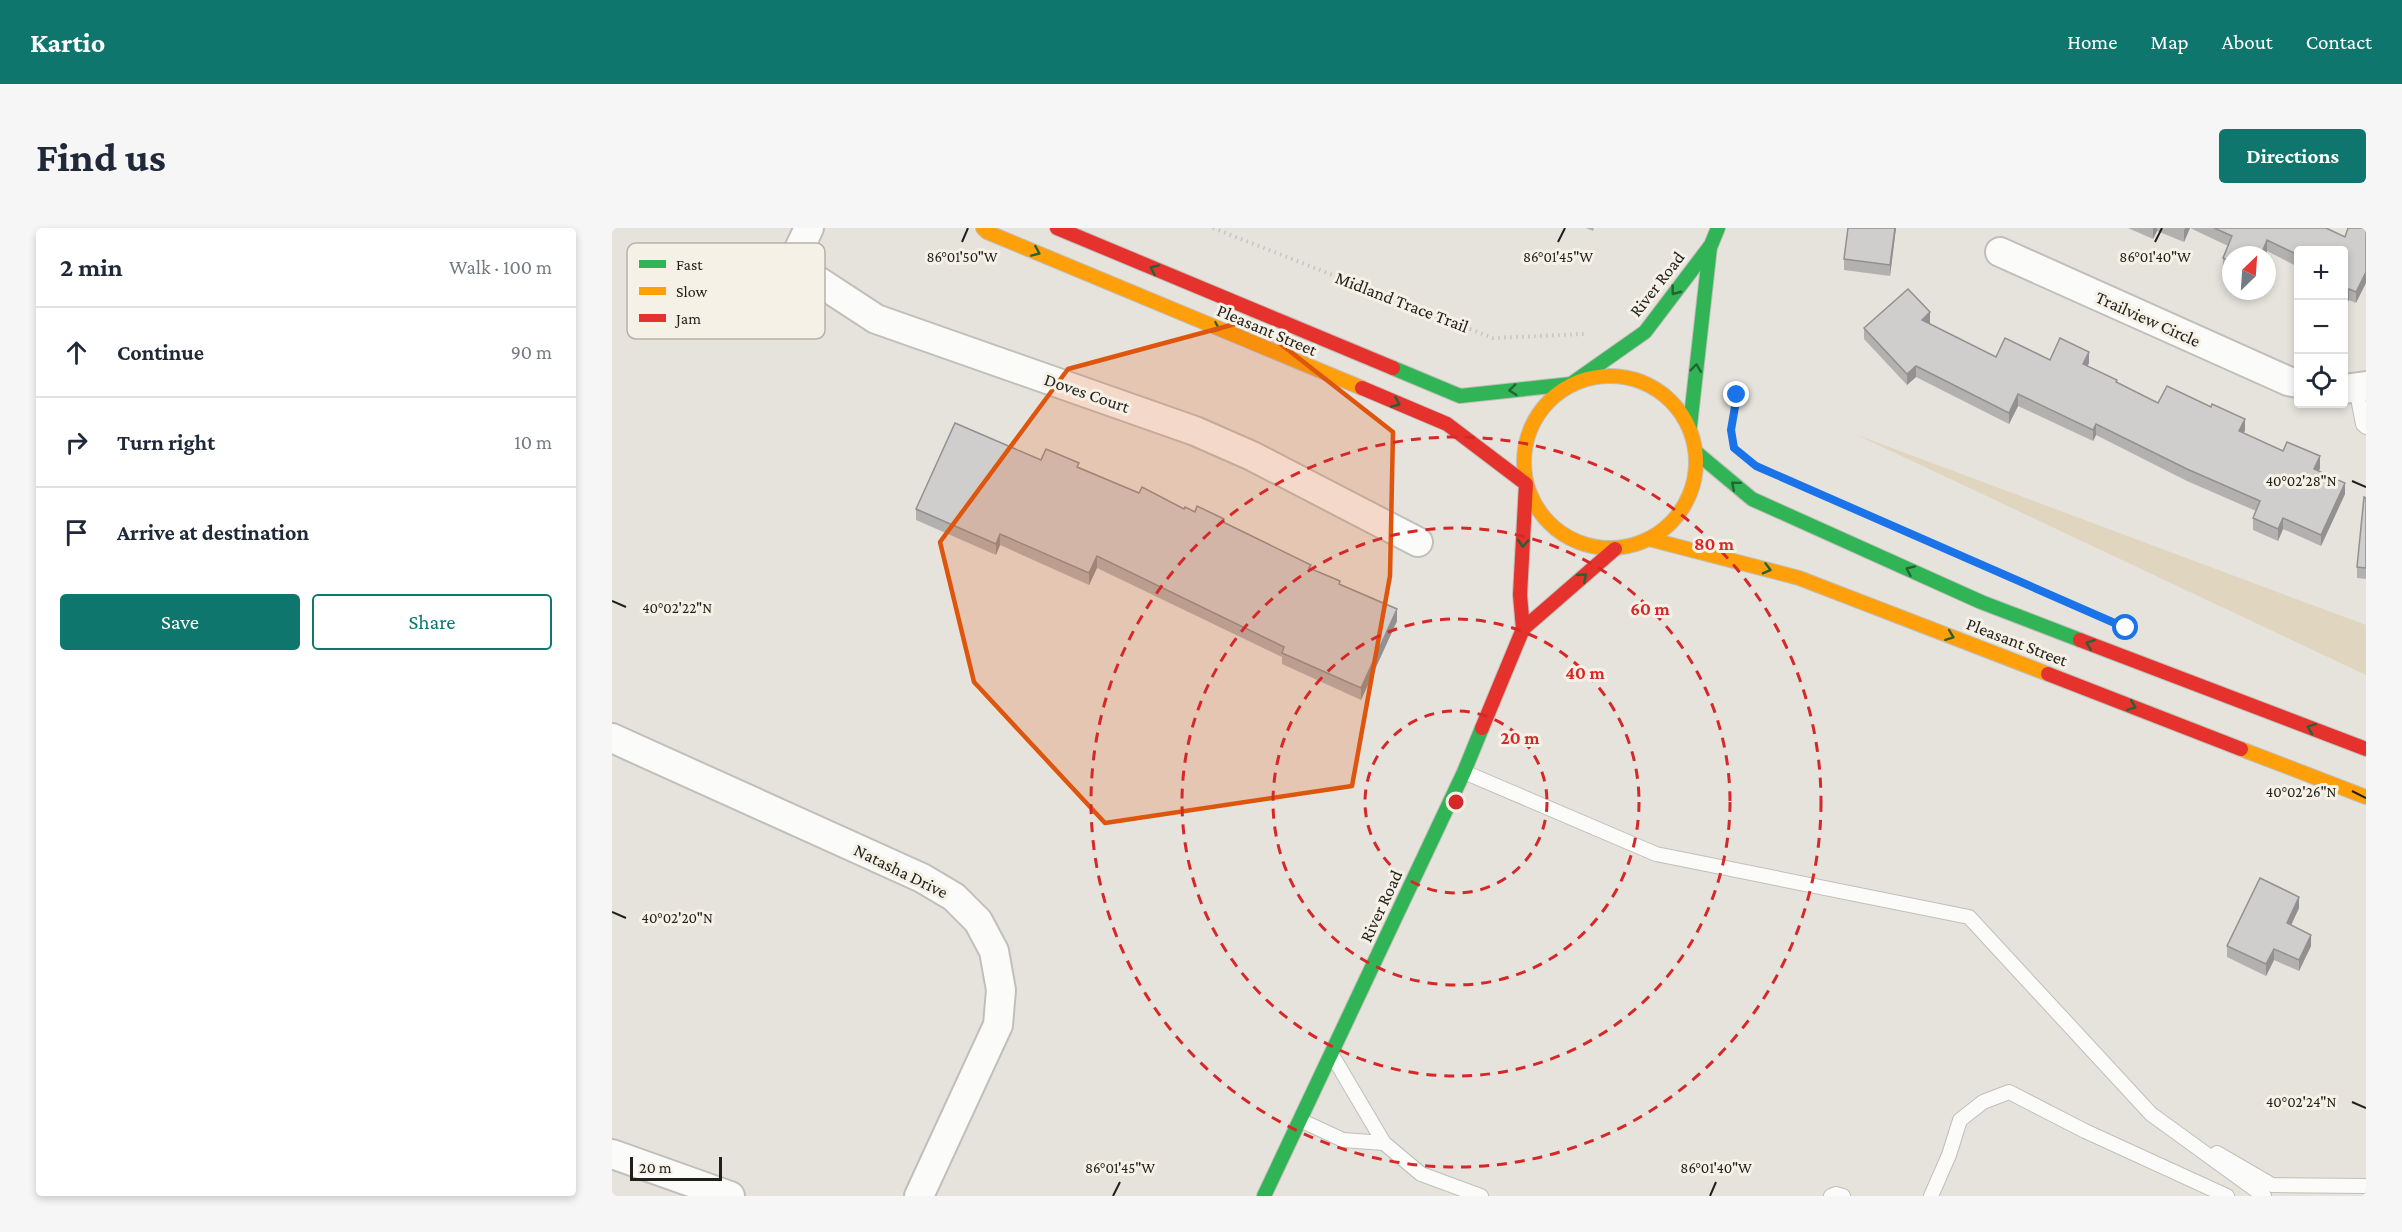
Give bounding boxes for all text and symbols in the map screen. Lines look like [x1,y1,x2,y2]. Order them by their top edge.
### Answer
text: Kartio [30,27,105,58]
text: Home [2067,30,2117,54]
text: Map [2150,30,2189,54]
text: About [2222,30,2273,54]
text: Contact [2306,30,2372,54]
button: Directions [2219,129,2366,183]
text: Find us [36,133,166,180]
legend [627,243,825,339]
one-way arrow [1030,245,1041,257]
north arrow [2222,246,2276,300]
map controls [2294,246,2348,408]
button: + [2294,246,2348,300]
street label: River Road [1625,247,1689,320]
text: 86°01'50"W [926,249,998,265]
text: 86°01'45"W [1523,249,1593,265]
text: 86°01'40"W [2119,249,2191,265]
text: 2 min [60,253,123,282]
text: Walk · 100 m [449,256,552,278]
text: Fast [676,256,703,273]
one-way arrow [1150,264,1161,276]
street label: Midland Trace Trail [1333,267,1472,337]
text: Slow [676,283,708,300]
one-way arrow [1672,285,1683,296]
street label: Trailview Circle [2093,287,2204,351]
street label: Pleasant Street [1214,300,1321,360]
button: − [2294,300,2348,354]
text: Jam [674,310,701,328]
one-way arrow [1210,321,1221,333]
icon: ahead [60,336,93,369]
text: Continue [117,340,204,365]
text: 90 m [511,341,552,363]
button: locate [2294,354,2348,408]
one-way arrow [1690,364,1702,373]
street label: Doves Court [1042,369,1133,417]
route end [1723,381,1749,407]
one-way arrow [1508,383,1517,396]
one-way arrow [1390,396,1401,408]
icon: right [60,426,93,459]
text: Turn right [117,430,215,455]
text: 10 m [514,431,552,453]
text: 40°02'28"N [2265,473,2337,489]
one-way arrow [1731,481,1742,492]
icon: arrive [60,516,93,549]
text: Arrive at destination [117,520,309,545]
text: 80 m [1694,534,1735,554]
one-way arrow [1516,538,1529,547]
one-way arrow [1761,562,1772,574]
one-way arrow [1905,565,1916,577]
one-way arrow [1576,573,1587,584]
button: Save [60,594,300,650]
button: Share [312,594,552,650]
text: 60 m [1630,599,1670,619]
text: 40°02'22"N [642,600,712,616]
street label: Pleasant Street [1964,614,2071,671]
route start [2112,614,2138,640]
one-way arrow [1944,629,1955,641]
one-way arrow [2085,638,2096,651]
text: 40 m [1565,663,1605,683]
one-way arrow [2125,699,2136,711]
one-way arrow [2307,723,2317,736]
text: 20 m [1501,728,1540,748]
text: 40°02'26"N [2266,784,2337,800]
centre of rings [1446,792,1466,812]
street label: Natasha Drive [851,840,951,902]
street label: River Road [1356,866,1407,945]
text: 40°02'20"N [641,910,713,926]
text: 40°02'24"N [2266,1094,2336,1110]
scale bar [630,1154,722,1182]
text: 20 m [639,1159,672,1176]
text: 86°01'45"W [1085,1160,1155,1176]
text: 86°01'40"W [1680,1160,1752,1176]

